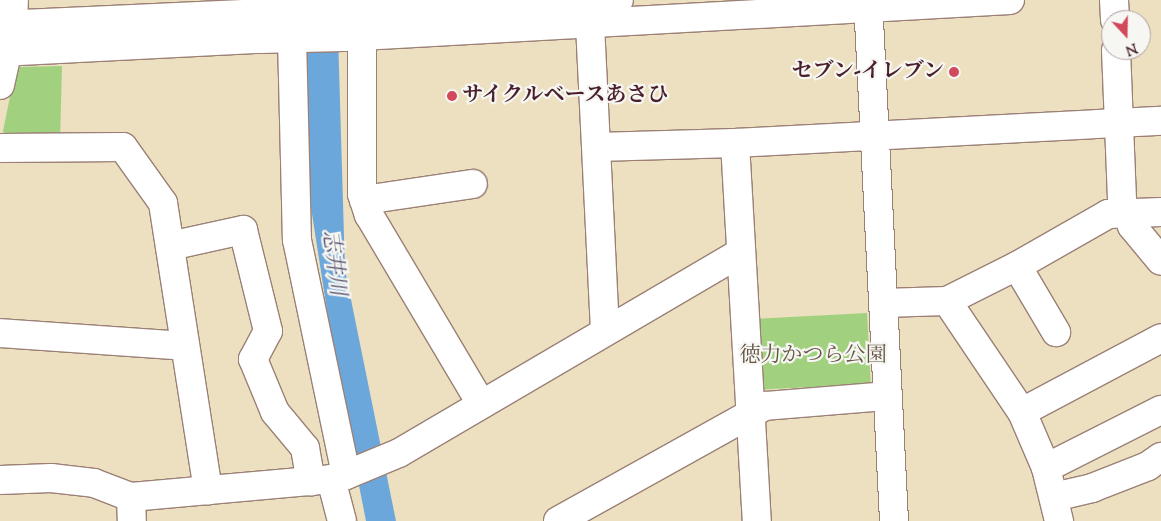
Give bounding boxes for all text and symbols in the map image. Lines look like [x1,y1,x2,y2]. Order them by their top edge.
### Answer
north arrow [1101,10,1151,60]
text: N [1122,37,1140,59]
place label: セブン-イレブン [790,59,944,85]
marker: セブン-イレブン [948,66,960,78]
place label: サイクルベースあさひ [462,83,672,109]
marker: サイクルベースあさひ [446,90,458,102]
water label: 志井川 [315,229,349,297]
park label: 徳力かつら公園 [740,343,886,369]

